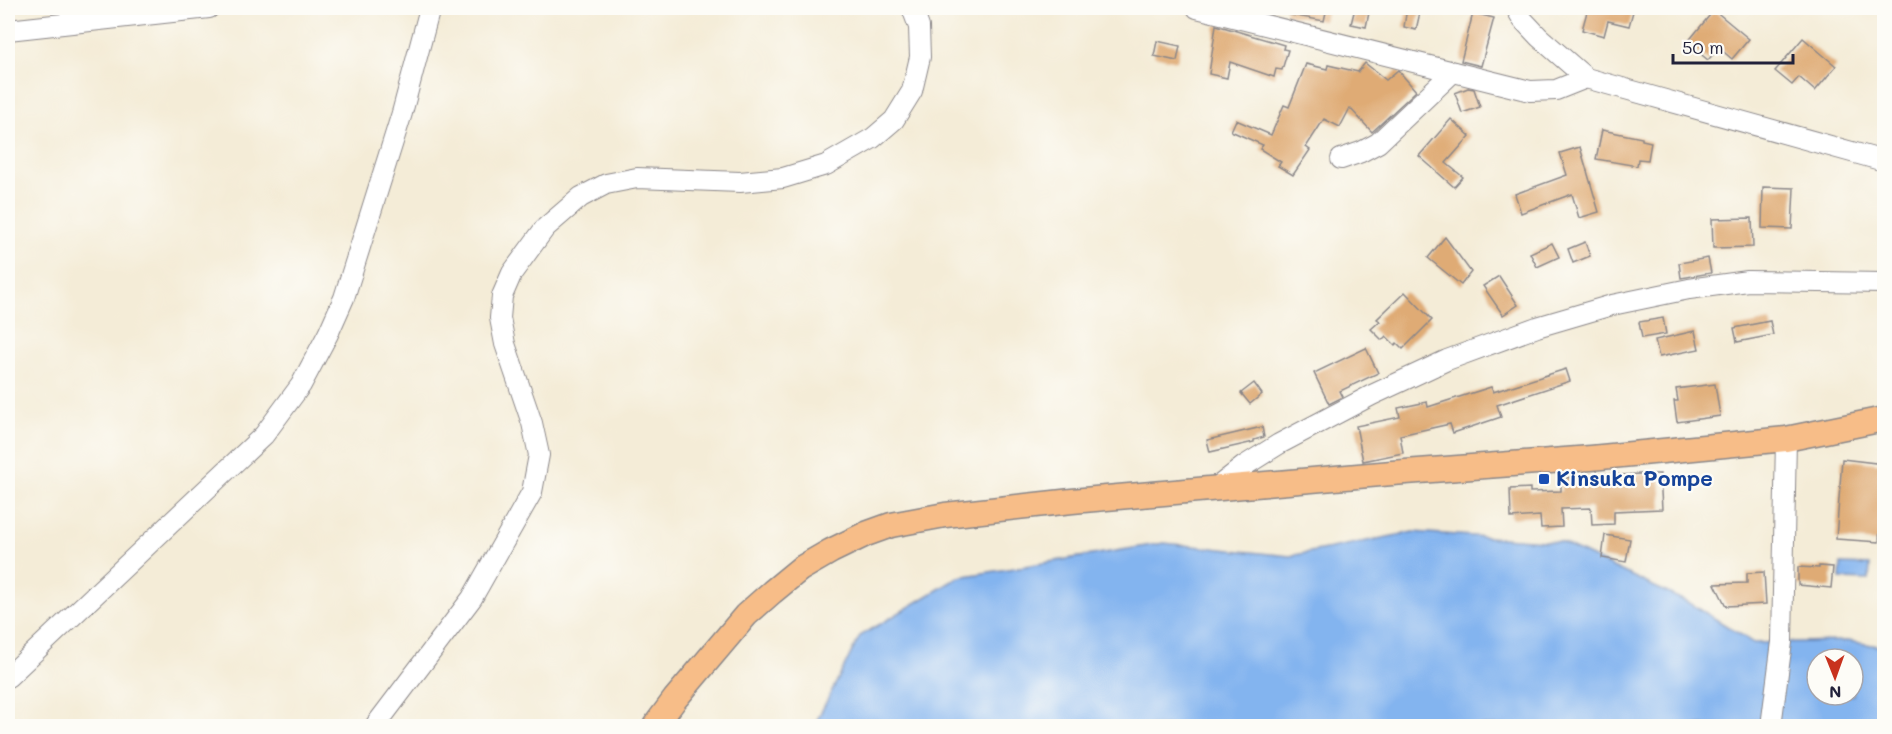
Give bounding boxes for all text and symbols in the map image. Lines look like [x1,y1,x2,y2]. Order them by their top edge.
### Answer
scale bar [1673,27,1793,65]
text: 50 m [1682,35,1724,59]
place label: Kinsuka Pompe [1556,464,1713,491]
marker: Kinsuka Pompe [1537,472,1551,486]
north arrow [1805,647,1865,707]
text: N [1829,682,1842,703]

